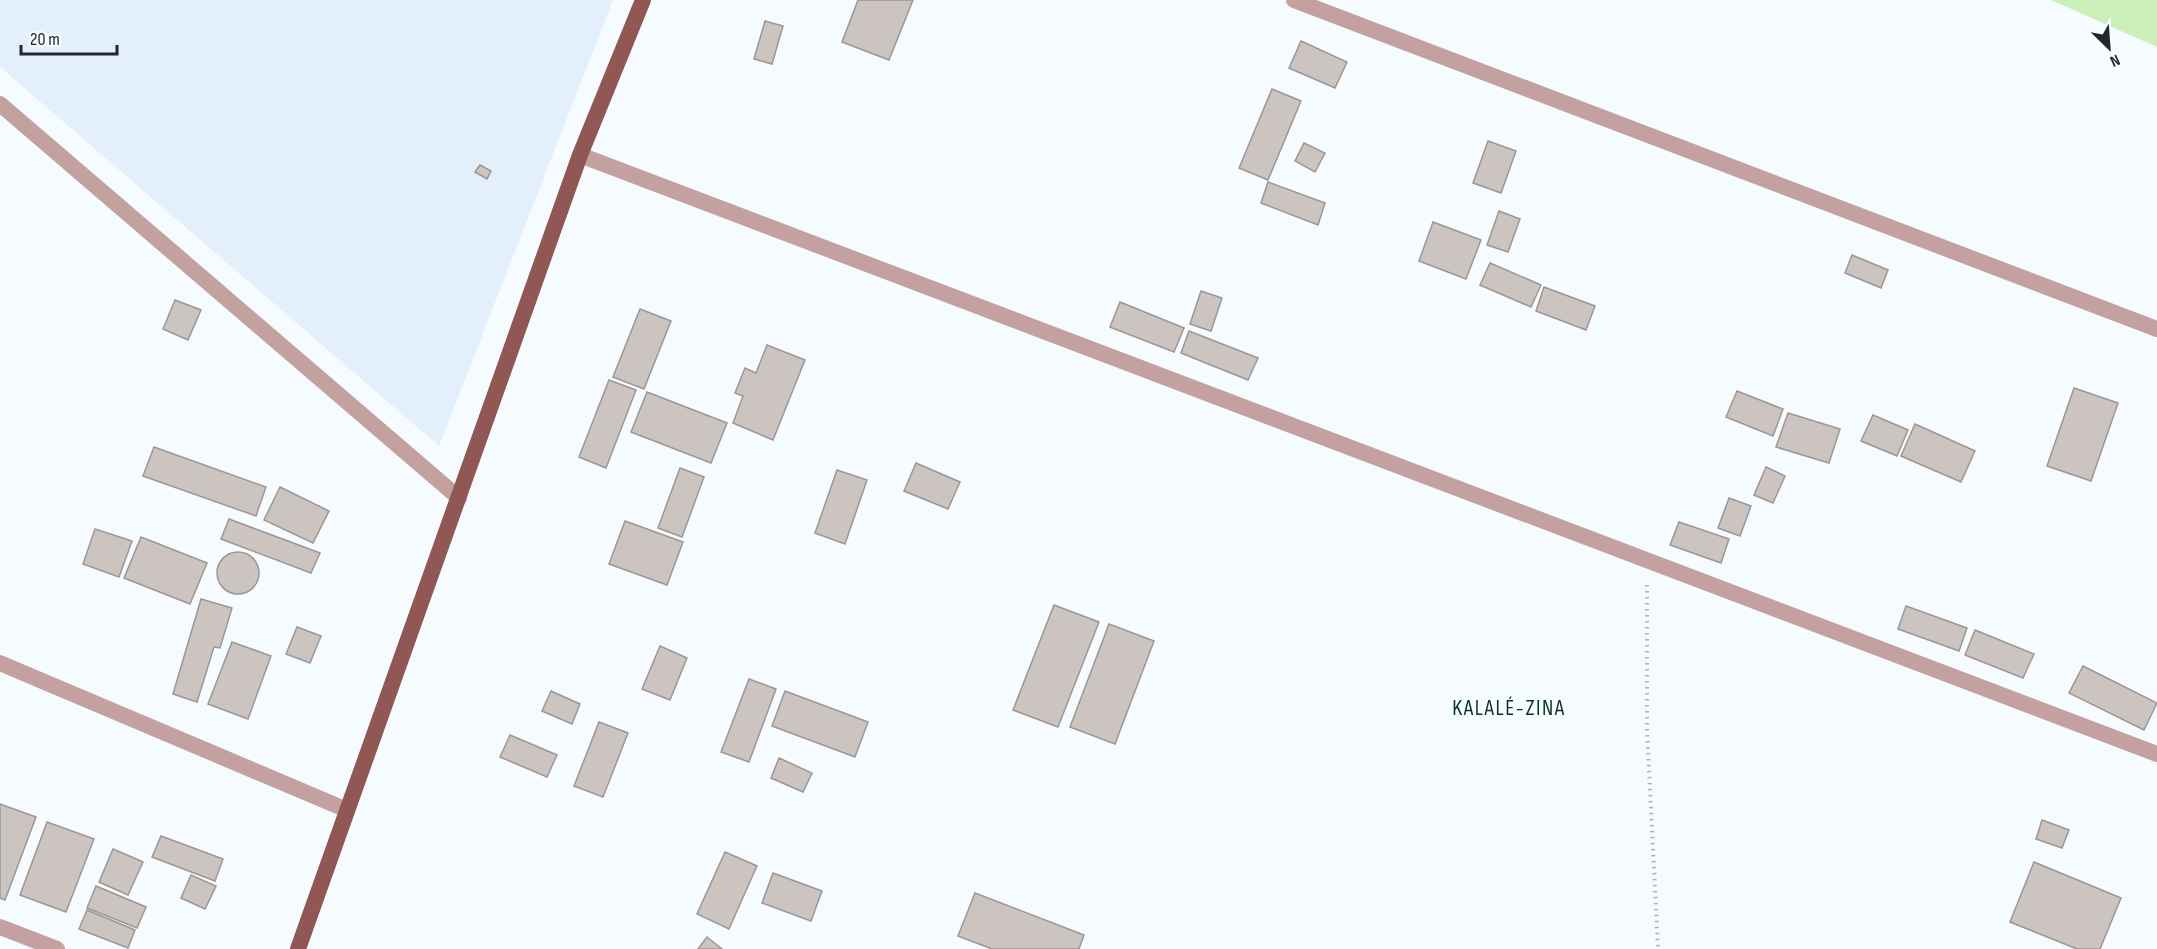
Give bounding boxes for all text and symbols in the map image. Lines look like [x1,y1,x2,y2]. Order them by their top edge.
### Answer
scale bar [21,18,117,56]
north arrow [2079,18,2139,78]
text: 20 m [30,29,60,50]
text: N [2107,50,2123,71]
district label: KALALÉ-ZINA [1452,695,1566,722]

